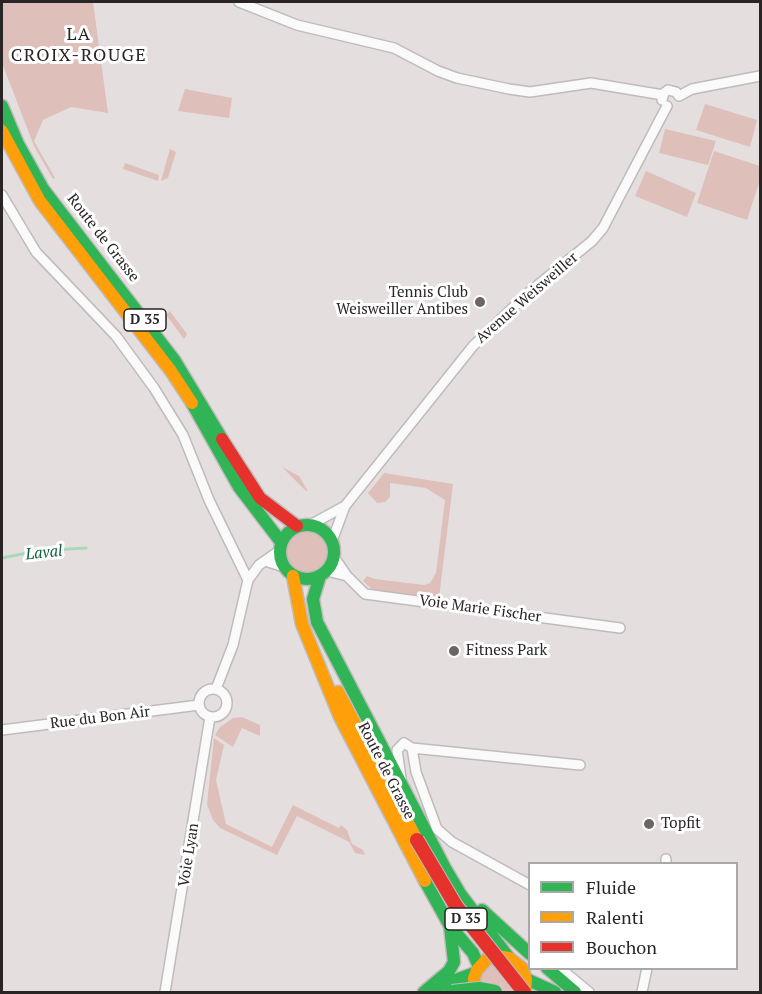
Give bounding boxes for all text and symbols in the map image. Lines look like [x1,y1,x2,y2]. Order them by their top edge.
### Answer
district label: LA CROIX-ROUGE [11,24,147,66]
street label: Route de Grasse [63,190,143,286]
street label: Avenue Weisweiller [472,249,582,347]
place label: Tennis Club Weisweiller Antibes [336,284,468,319]
marker: Tennis Club Weisweiller Antibes [473,295,487,309]
road number: D 35 [124,309,166,331]
water label: Laval [25,542,63,564]
street label: Voie Marie Fischer [418,592,542,626]
place label: Fitness Park [466,642,547,660]
marker: Fitness Park [447,644,461,658]
street label: Rue du Bon Air [49,703,151,733]
street label: Route de Grasse [354,719,418,823]
place label: Topfit [661,815,701,833]
marker: Topfit [642,817,656,831]
street label: Voie Lyan [175,822,203,888]
legend [528,862,738,970]
text: Fluide [586,875,636,899]
text: Ralenti [586,905,644,929]
road number: D 35 [445,908,487,930]
text: Bouchon [586,935,657,959]

